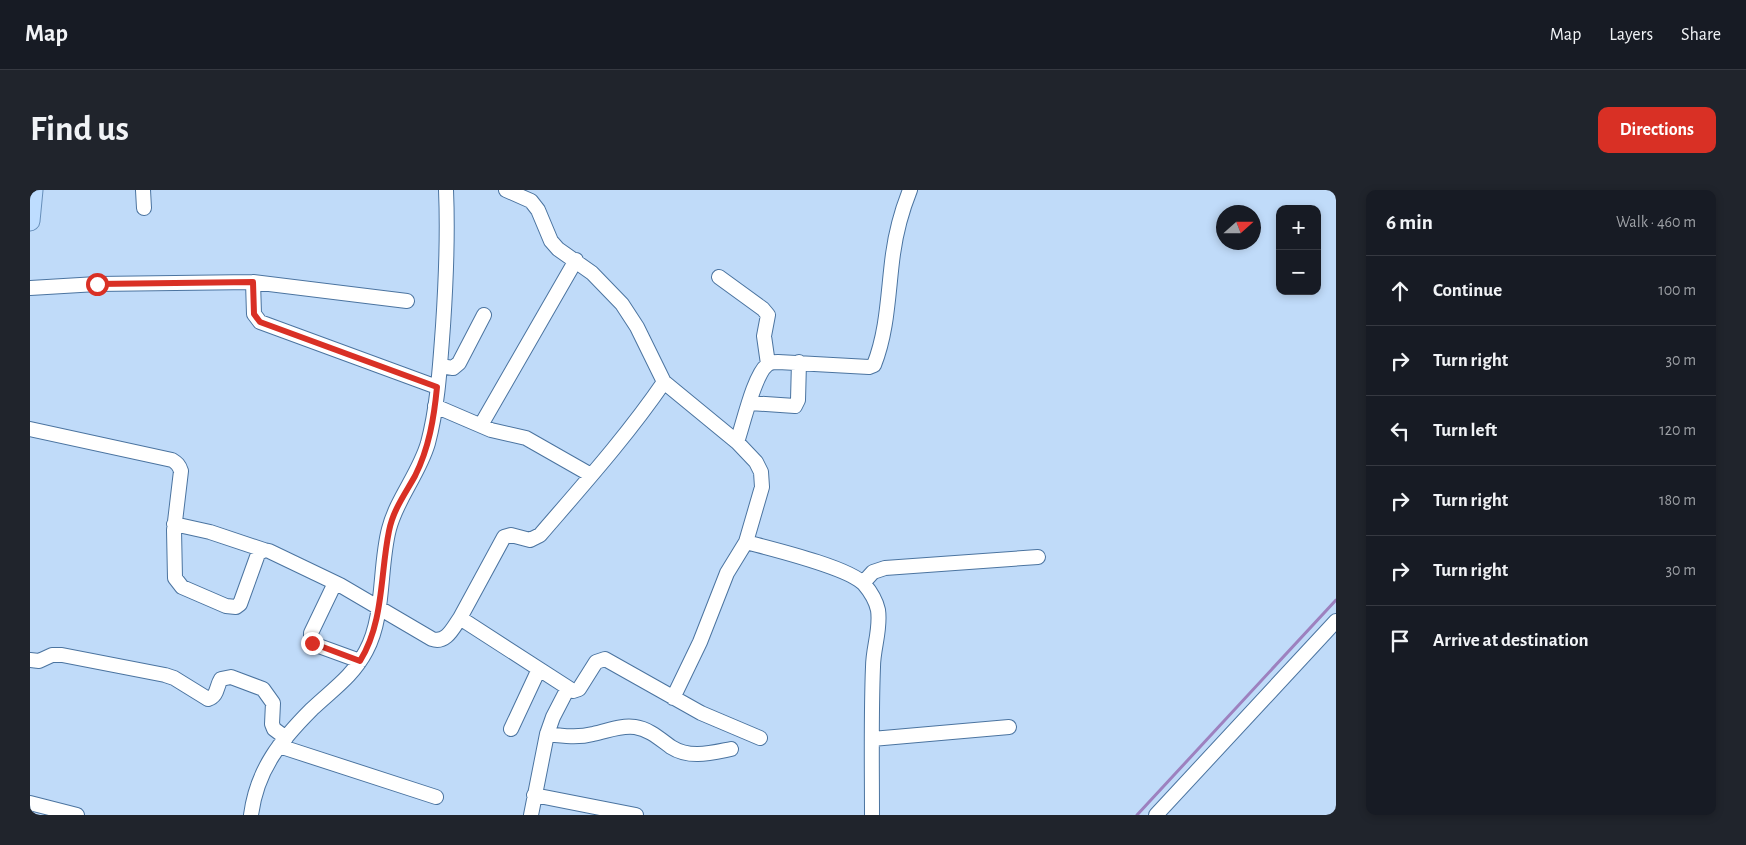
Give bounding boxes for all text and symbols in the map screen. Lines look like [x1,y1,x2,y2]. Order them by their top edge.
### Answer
text: Map [25,22,68,46]
text: Map [1550,26,1581,44]
text: Layers [1609,26,1653,44]
text: Share [1681,26,1721,44]
button: Directions [1598,107,1716,153]
text: Find us [30,112,129,147]
north arrow [1216,205,1261,250]
map controls [1276,205,1321,295]
button: + [1276,205,1321,250]
text: 6 min [1386,212,1433,233]
text: Walk · 460 m [1616,214,1696,230]
button: − [1276,250,1321,295]
route start [86,273,109,296]
icon: ahead [1386,277,1414,305]
text: Continue [1433,281,1502,300]
text: 100 m [1658,282,1696,298]
icon: right [1386,347,1414,375]
text: Turn right [1433,351,1508,370]
text: 30 m [1666,352,1696,368]
icon: left [1386,417,1414,445]
text: Turn left [1433,421,1497,440]
text: 120 m [1659,422,1696,438]
icon: right [1386,487,1414,515]
text: Turn right [1433,491,1508,510]
text: 180 m [1659,492,1696,508]
icon: right [1386,557,1414,585]
text: Turn right [1433,561,1508,580]
text: 30 m [1666,562,1696,578]
icon: arrive [1386,627,1414,655]
text: Arrive at destination [1433,631,1589,650]
route end [301,632,324,655]

